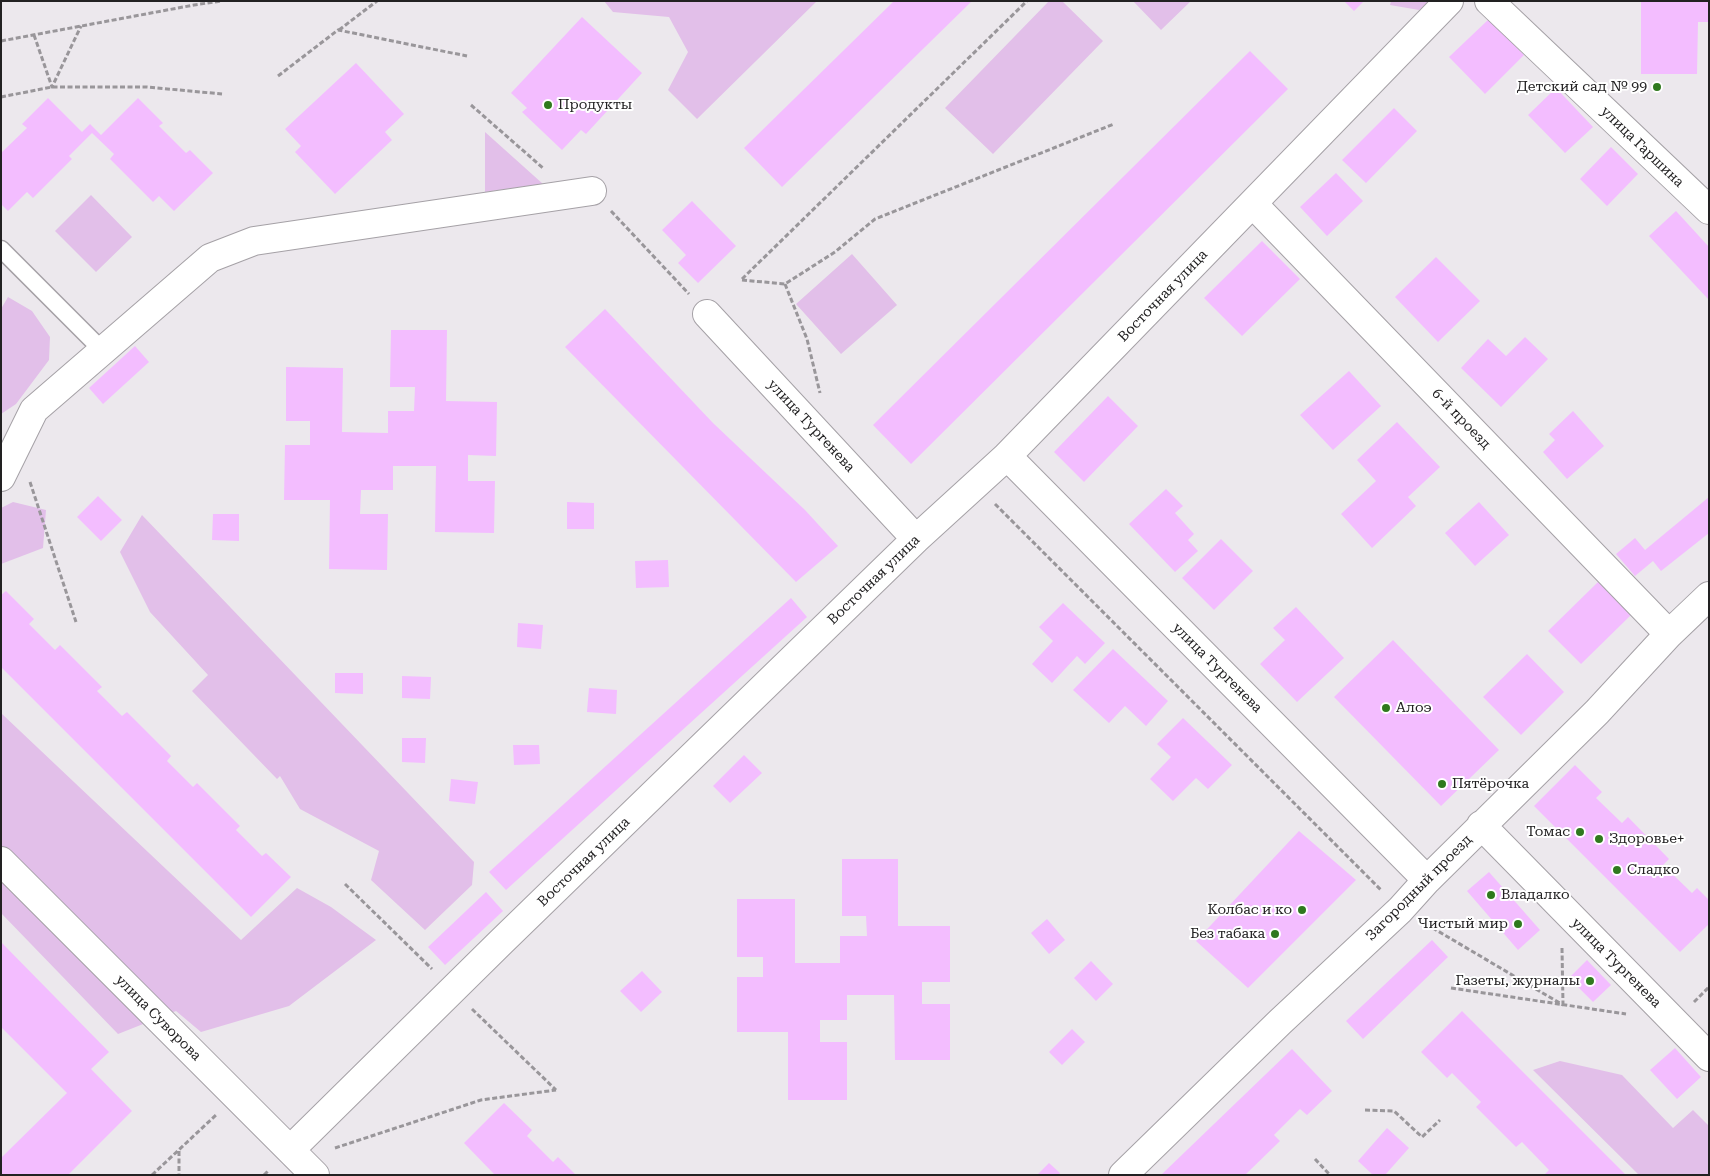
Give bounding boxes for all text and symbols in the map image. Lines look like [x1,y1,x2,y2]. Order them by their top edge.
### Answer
place label: Детский сад № 99 [1517,79,1647,95]
marker: Детский сад № 99 [1651,81,1663,93]
place label: Продукты [558,97,632,113]
marker: Продукты [542,99,554,111]
street label: улица Гаршина [1597,103,1687,191]
street label: Восточная улица [1115,246,1211,346]
street label: улица Тургенева [764,376,858,476]
street label: 6-й проезд [1428,385,1494,453]
street label: Восточная улица [824,532,924,628]
street label: улица Тургенева [1169,620,1265,716]
place label: Алоэ [1396,700,1432,716]
marker: Алоэ [1380,702,1392,714]
place label: Пятёрочка [1452,776,1529,792]
marker: Пятёрочка [1436,778,1448,790]
street label: Восточная улица [534,814,634,910]
place label: Томас [1526,824,1570,840]
marker: Томас [1574,826,1586,838]
place label: Здоровье+ [1609,831,1685,847]
street label: Загородный проезд [1363,832,1475,944]
marker: Здоровье+ [1593,833,1605,845]
place label: Сладко [1627,862,1680,878]
marker: Сладко [1611,864,1623,876]
place label: Владалко [1501,887,1569,903]
marker: Владалко [1485,889,1497,901]
place label: Колбас и ко [1207,902,1292,918]
marker: Колбас и ко [1296,904,1308,916]
street label: улица Тургенева [1568,915,1664,1011]
place label: Чистый мир [1418,916,1508,932]
marker: Чистый мир [1512,918,1524,930]
place label: Без табака [1190,926,1265,942]
marker: Без табака [1269,928,1281,940]
street label: улица Суворова [112,972,204,1064]
place label: Газеты, журналы [1456,973,1580,989]
marker: Газеты, журналы [1584,975,1596,987]

